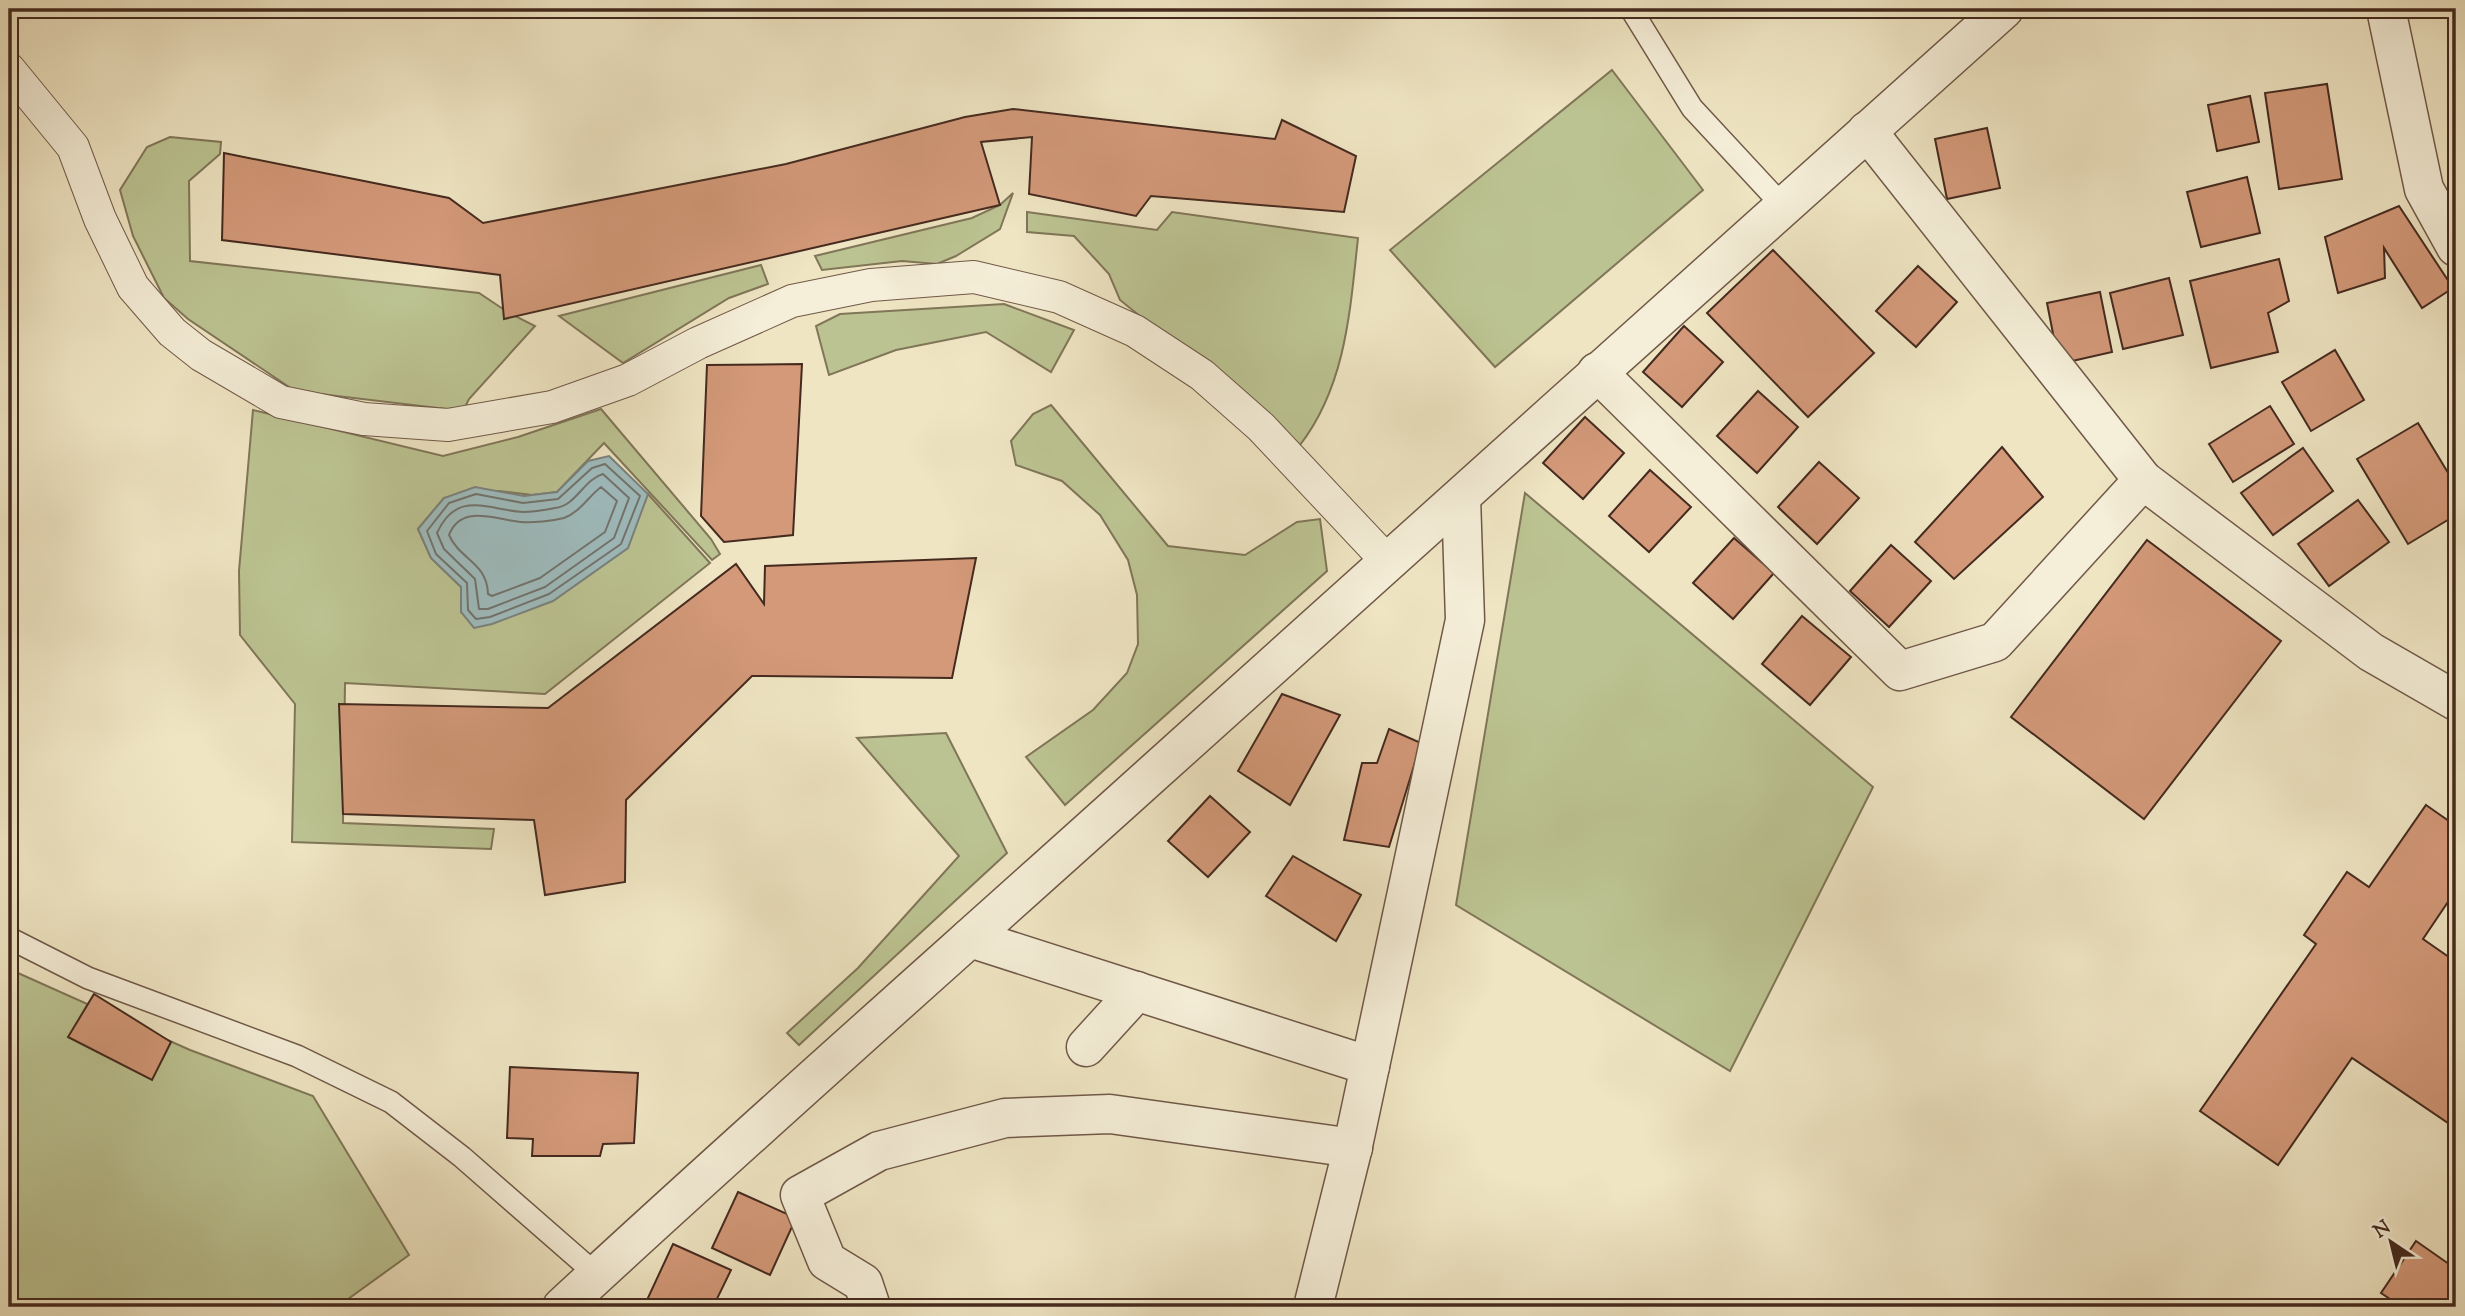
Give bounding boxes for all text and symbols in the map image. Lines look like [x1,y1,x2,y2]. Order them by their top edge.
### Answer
north arrow [2356,1208,2426,1278]
text: N [2369,1215,2397,1246]

